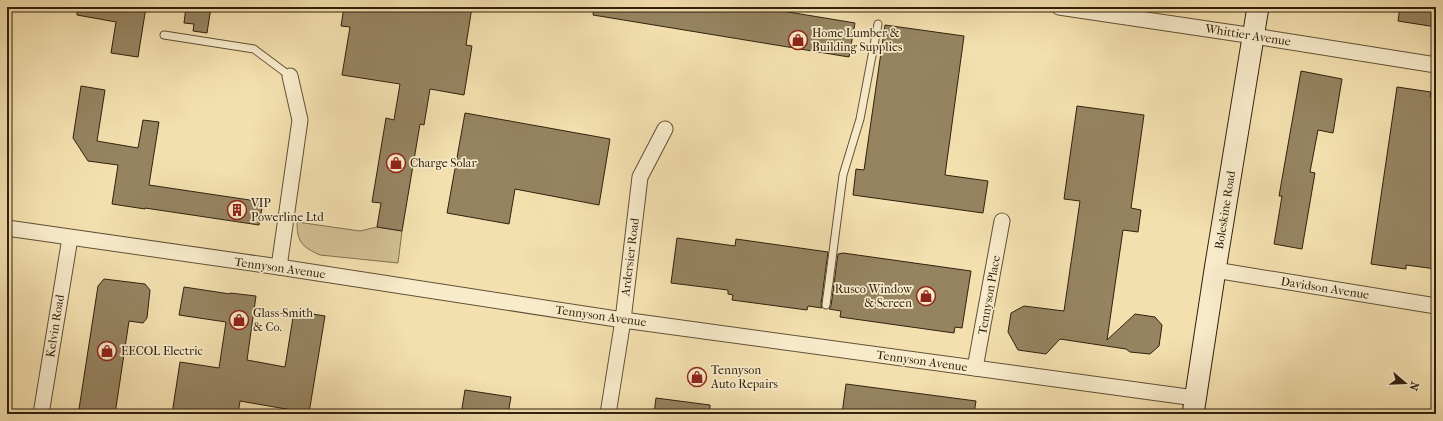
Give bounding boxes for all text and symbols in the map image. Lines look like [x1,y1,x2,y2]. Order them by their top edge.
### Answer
street label: Whittier Avenue [1203,21,1292,49]
place label: Home Lumber & Building Supplies [812,26,903,54]
shop icon: Home Lumber & Building Supplies [787,29,809,51]
shop icon: Charge Solar [385,152,407,174]
place label: Charge Solar [410,156,477,170]
street label: Boleskine Road [1212,169,1238,250]
place label: VIP Powerline Ltd [250,196,324,224]
building icon: VIP Powerline Ltd [226,199,248,221]
street label: Ardersier Road [618,217,642,298]
street label: Tennyson Place [975,254,1003,336]
street label: Tennyson Avenue [234,255,326,281]
street label: Davidson Avenue [1280,274,1370,302]
place label: Rusco Window & Screen [835,282,913,310]
shop icon: Rusco Window & Screen [915,285,937,307]
street label: Kelvin Road [43,293,67,358]
street label: Tennyson Avenue [555,303,647,329]
place label: Glass-Smith & Co. [253,306,313,334]
shop icon: Glass-Smith & Co. [228,309,250,331]
shop icon: EECOL Electric [96,340,118,362]
place label: EECOL Electric [121,344,203,358]
street label: Tennyson Avenue [876,348,968,374]
place label: Tennyson Auto Repairs [710,363,779,391]
north arrow [1385,363,1425,403]
shop icon: Tennyson Auto Repairs [686,366,708,388]
text: N [1406,380,1421,393]

